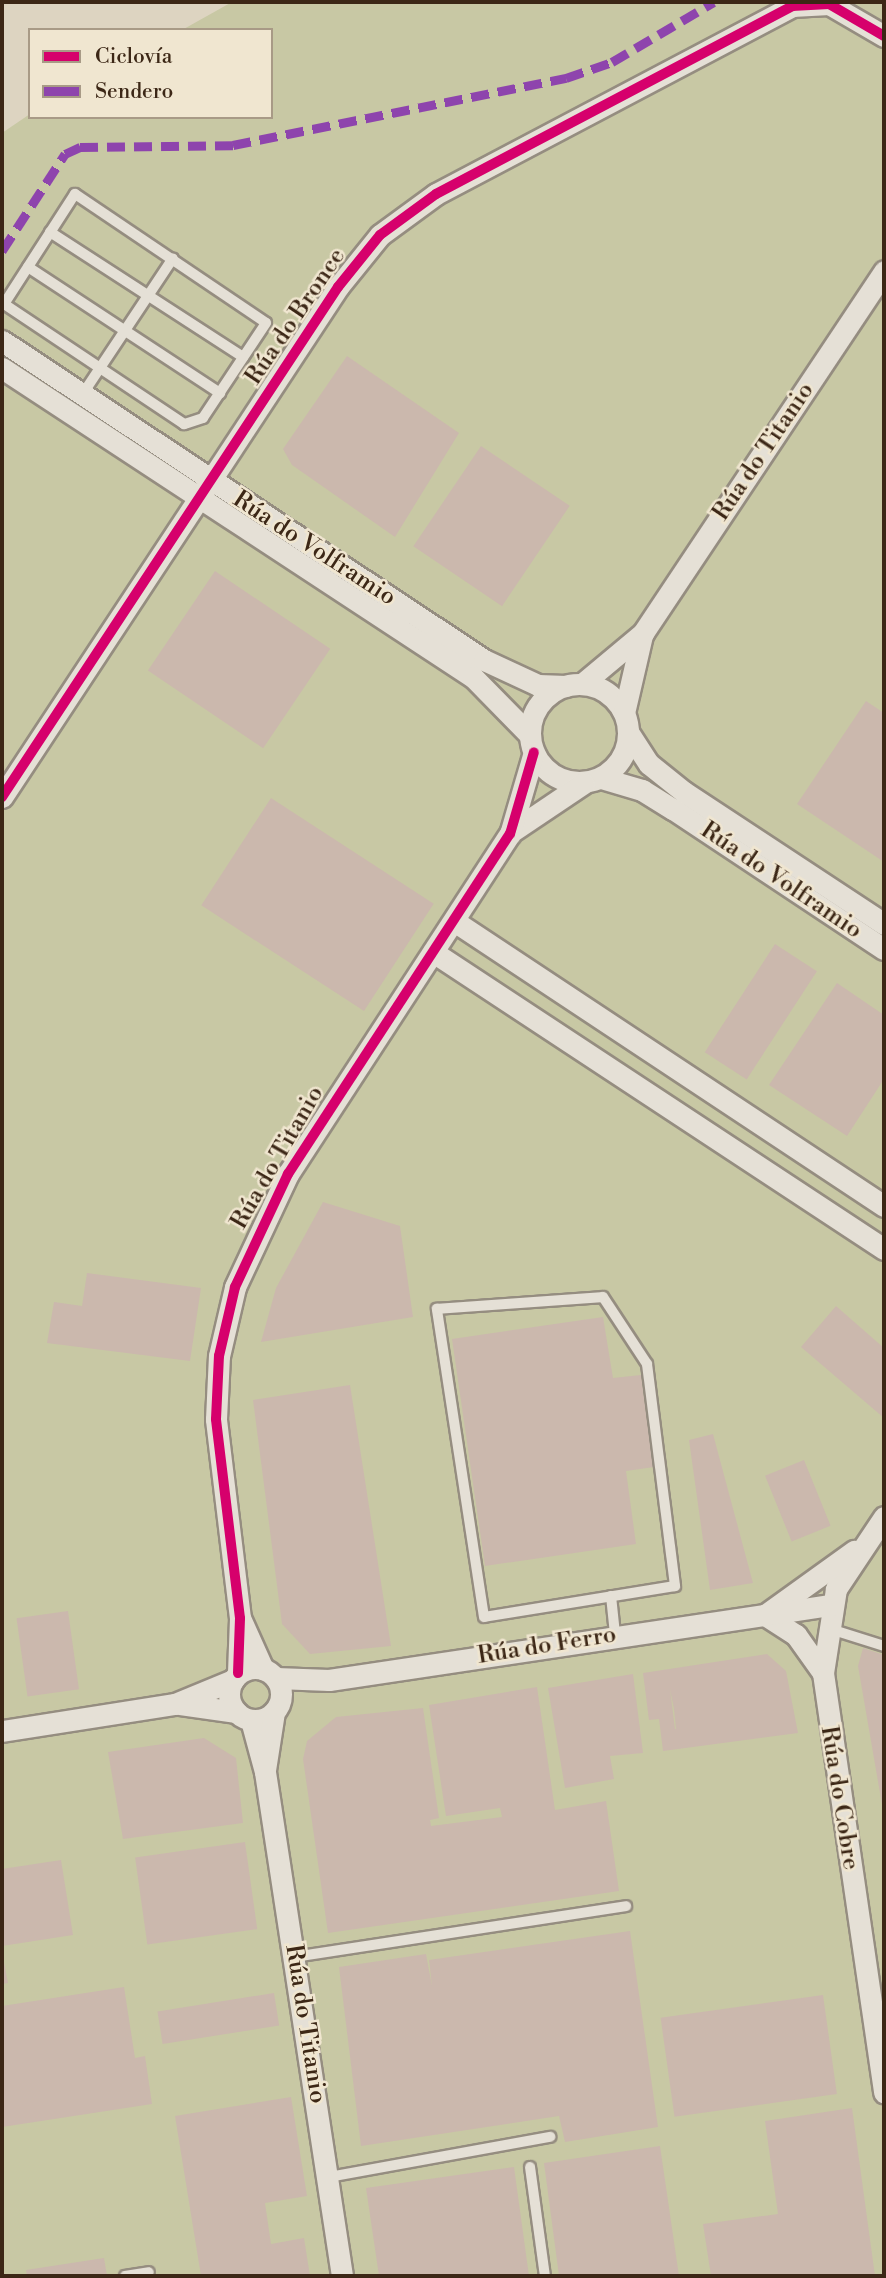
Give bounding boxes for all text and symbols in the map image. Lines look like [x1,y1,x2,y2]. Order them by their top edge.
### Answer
legend [28,28,273,119]
text: Ciclovía [95,44,172,70]
text: Sendero [95,79,173,105]
street label: Rúa do Bronce [240,243,352,391]
street label: Rúa do Titanio [707,377,821,527]
street label: Rúa do Volframio [227,486,401,612]
street label: Rúa do Volframio [695,816,867,946]
street label: Rúa do Titanio [225,1081,331,1235]
street label: Rúa do Ferro [476,1621,618,1671]
street label: Rúa do Cobre [813,1724,865,1872]
street label: Rúa do Titanio [278,1942,332,2106]

